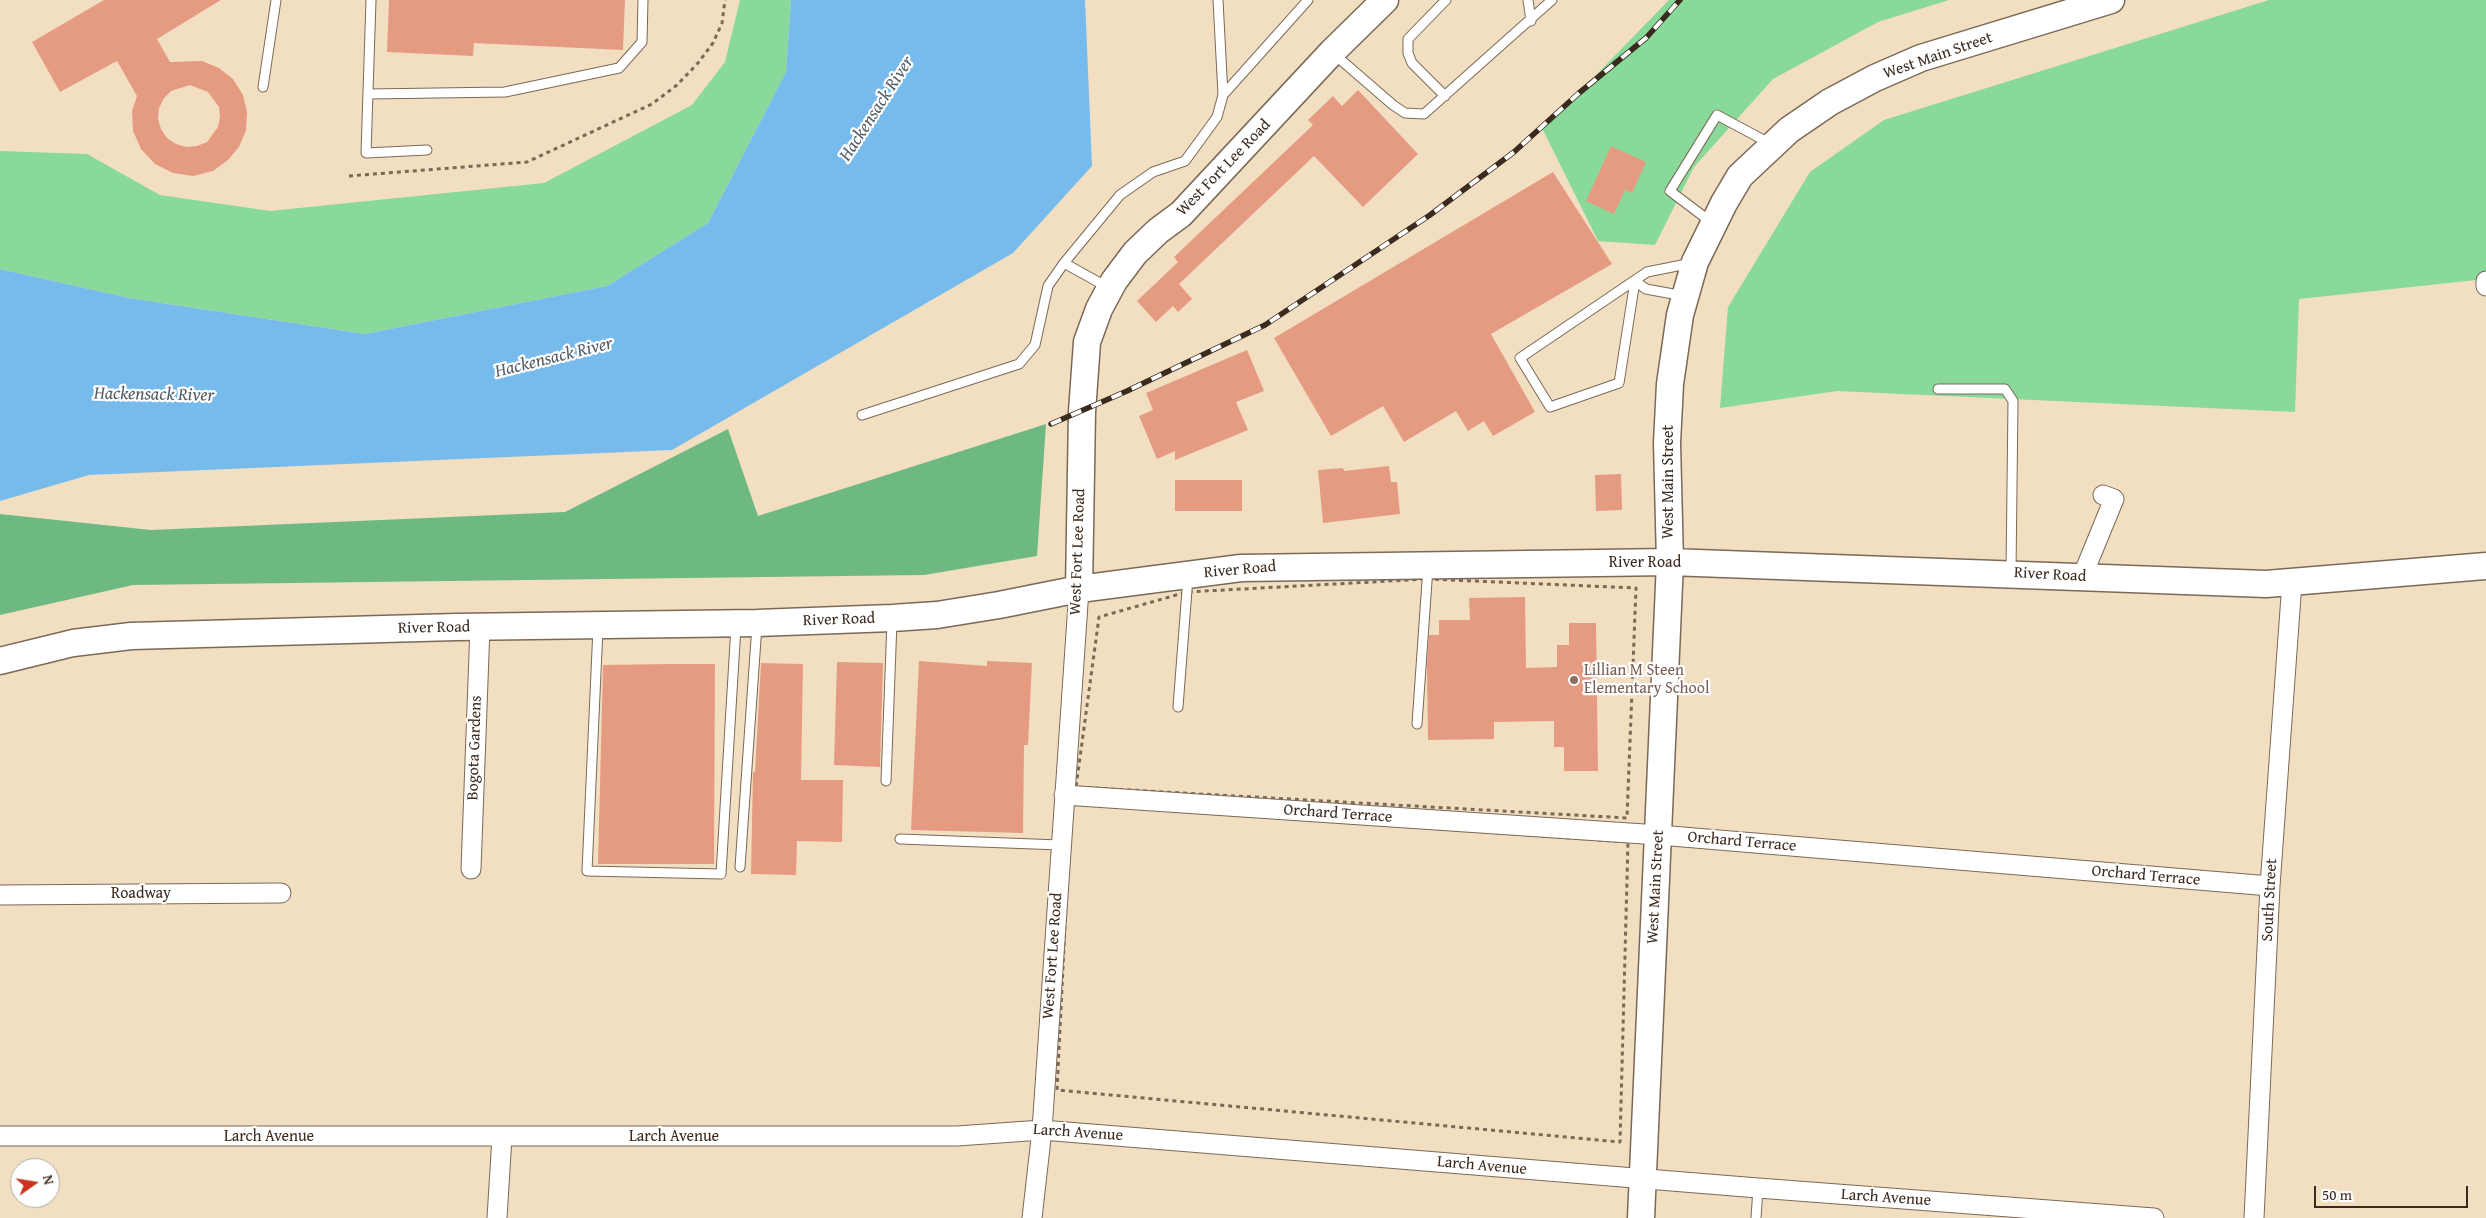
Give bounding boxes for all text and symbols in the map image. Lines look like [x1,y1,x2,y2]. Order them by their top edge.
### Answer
street label: West Main Street [1881,28,1995,84]
water label: Hackensack River [835,53,919,165]
street label: West Fort Lee Road [1173,116,1275,220]
water label: Hackensack River [493,333,615,383]
water label: Hackensack River [94,383,214,407]
street label: West Main Street [1659,425,1679,539]
street label: West Fort Lee Road [1066,488,1090,616]
street label: River Road [1609,553,1681,573]
street label: River Road [1203,557,1277,583]
street label: River Road [2013,564,2087,586]
street label: River Road [802,609,876,631]
street label: River Road [398,618,470,638]
place label: Lillian M Steen Elementary School [1584,661,1709,699]
marker: Lillian M Steen Elementary School [1568,674,1580,686]
street label: Bogota Gardens [464,695,486,801]
street label: Orchard Terrace [1283,801,1393,827]
street label: Orchard Terrace [1687,828,1797,856]
street label: West Main Street [1643,829,1669,945]
street label: South Street [2258,858,2282,942]
street label: Orchard Terrace [2091,862,2201,890]
street label: Roadway [111,884,171,904]
street label: West Fort Lee Road [1039,892,1067,1020]
street label: Larch Avenue [1032,1120,1124,1146]
street label: Larch Avenue [224,1127,314,1147]
street label: Larch Avenue [629,1127,719,1147]
street label: Larch Avenue [1436,1153,1528,1179]
north arrow [10,1158,60,1208]
text: N [38,1173,59,1187]
scale bar [2316,1176,2470,1208]
text: 50 m [2322,1184,2352,1205]
street label: Larch Avenue [1840,1185,1932,1211]

